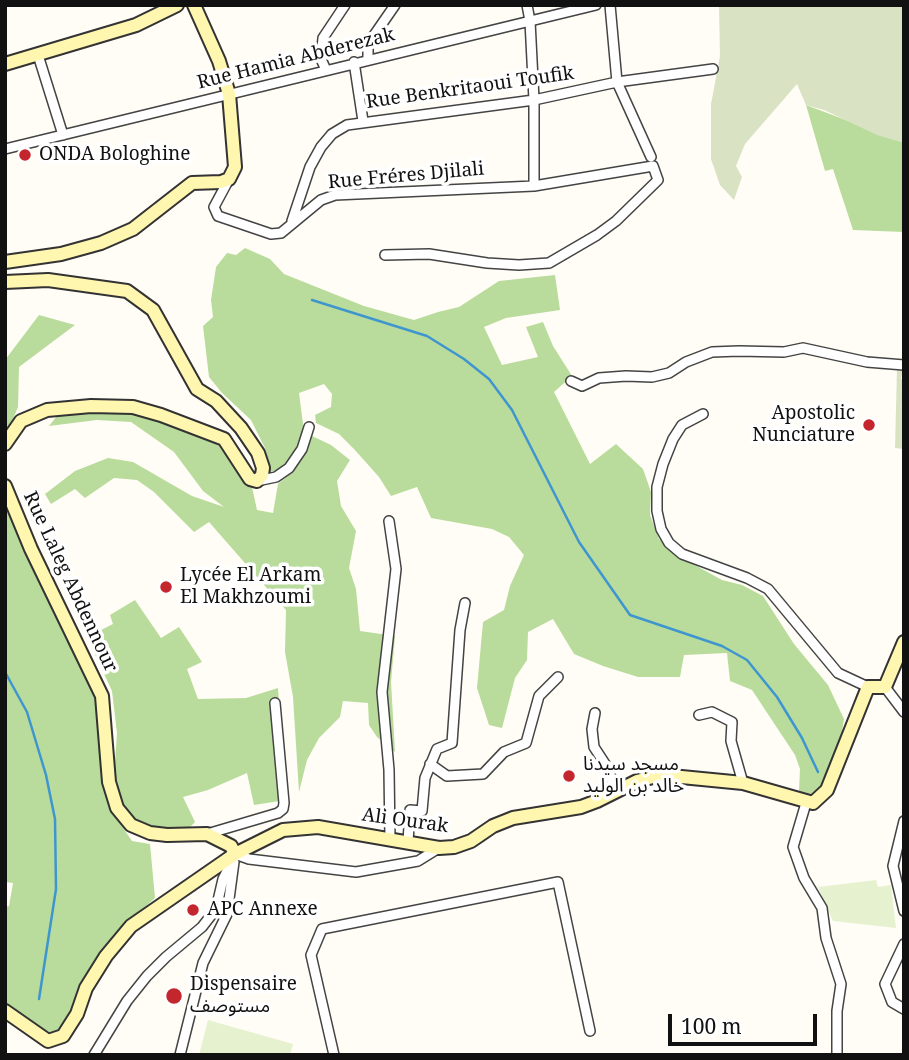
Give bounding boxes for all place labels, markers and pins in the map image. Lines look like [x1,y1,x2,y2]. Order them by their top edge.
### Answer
place label: ONDA Bologhine [39,144,190,166]
marker: ONDA Bologhine [17,147,33,163]
place label: Apostolic Nunciature [752,403,855,447]
marker: Apostolic Nunciature [861,417,877,433]
place label: Lycée El Arkam El Makhzoumi [180,565,321,609]
marker: Lycée El Arkam El Makhzoumi [158,579,174,595]
place label: مسجد سيدنا خالد بن الوليد [583,754,684,798]
marker: مسجد سيدنا خالد بن الوليد [561,768,577,784]
place label: APC Annexe [207,899,318,921]
marker: APC Annexe [185,902,201,918]
place label: Dispensaire مستوصف [190,974,297,1018]
marker: Dispensaire مستوصف [164,986,184,1006]

